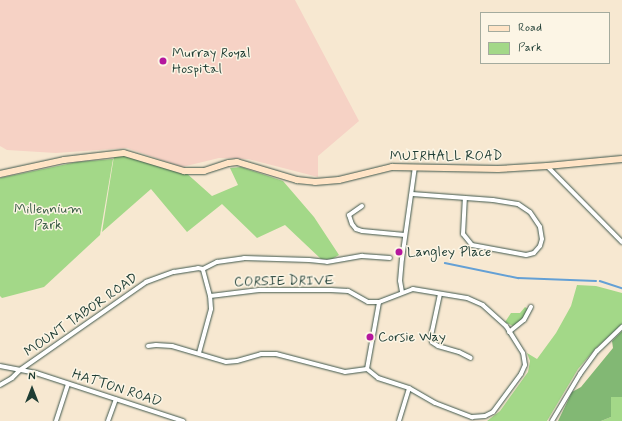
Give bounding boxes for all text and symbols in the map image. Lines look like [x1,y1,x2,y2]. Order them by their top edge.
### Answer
legend [480,12,610,64]
text: Road [518,20,542,36]
text: Park [518,40,542,56]
place label: Murray Royal Hospital [172,45,251,78]
marker: Murray Royal Hospital [157,55,169,67]
street label: MUIRHALL ROAD [391,148,501,164]
park label: Millennium Park [14,201,82,234]
place label: Langley Place [407,244,489,260]
marker: Langley Place [394,247,404,257]
street label: MOUNT TABOR ROAD [21,269,141,361]
street label: CORSIE DRIVE [234,272,334,290]
place label: Corsie Way [378,329,446,345]
marker: Corsie Way [365,332,375,342]
street label: HATTON ROAD [70,366,164,410]
north arrow [12,369,52,409]
text: N [28,370,36,384]

